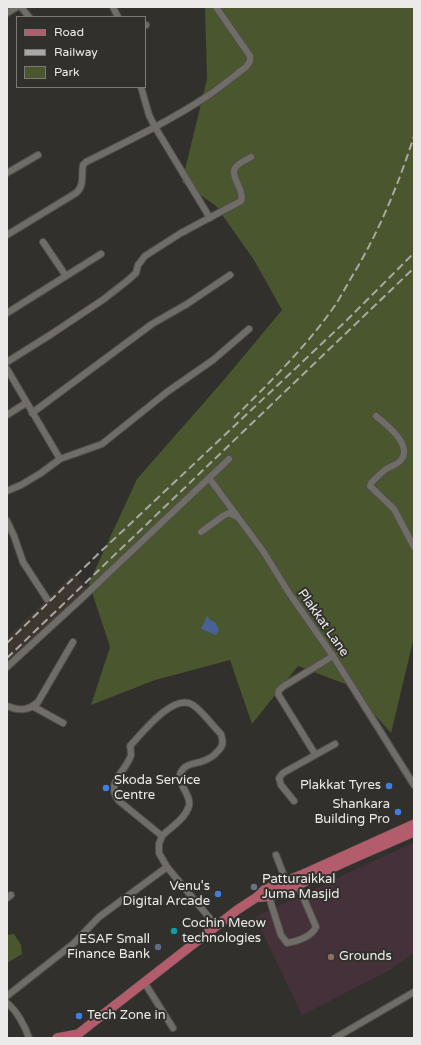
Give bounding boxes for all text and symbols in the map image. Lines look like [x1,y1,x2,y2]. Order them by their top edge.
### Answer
legend [16,16,146,88]
text: Road [54,25,84,39]
text: Railway [54,45,98,59]
text: Park [54,65,80,79]
street label: Plakkat Lane [294,586,352,660]
place label: Skoda Service Centre [114,773,200,804]
place label: Plakkat Tyres [300,778,381,794]
marker: Plakkat Tyres [384,781,394,791]
marker: Skoda Service Centre [101,783,111,793]
place label: Shankara Building Pro [314,797,390,828]
marker: Shankara Building Pro [393,807,403,817]
place label: Patturaikkal Juma Masjid [262,872,339,903]
place label: Venu's Digital Arcade [123,879,210,910]
marker: Patturaikkal Juma Masjid [249,882,259,892]
marker: Venu's Digital Arcade [213,889,223,899]
place label: Cochin Meow technologies [182,916,266,947]
marker: Cochin Meow technologies [169,926,179,936]
place label: ESAF Small Finance Bank [67,932,150,963]
marker: ESAF Small Finance Bank [153,942,163,952]
place label: Grounds [339,949,392,965]
marker: Grounds [326,952,336,962]
place label: Tech Zone in [87,1008,166,1024]
marker: Tech Zone in [74,1011,84,1021]

